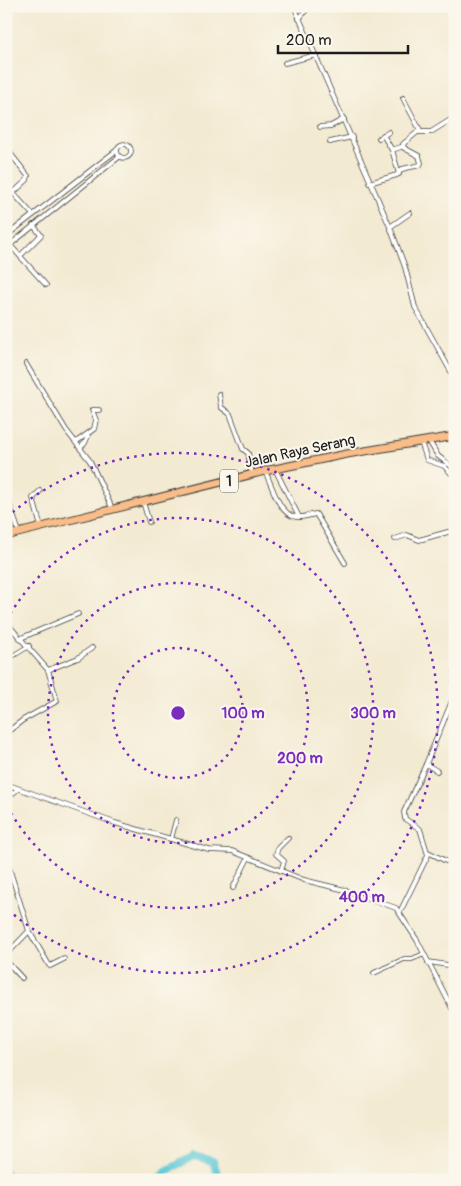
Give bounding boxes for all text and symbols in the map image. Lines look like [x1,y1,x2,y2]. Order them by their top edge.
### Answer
scale bar [278,22,408,54]
text: 200 m [286,31,331,50]
street label: Jalan Raya Serang [243,431,357,472]
road number: 1 [220,470,238,492]
centre of rings [169,704,187,722]
text: 100 m [222,704,264,723]
text: 300 m [350,704,396,723]
text: 200 m [277,749,323,768]
text: 400 m [339,888,385,907]

